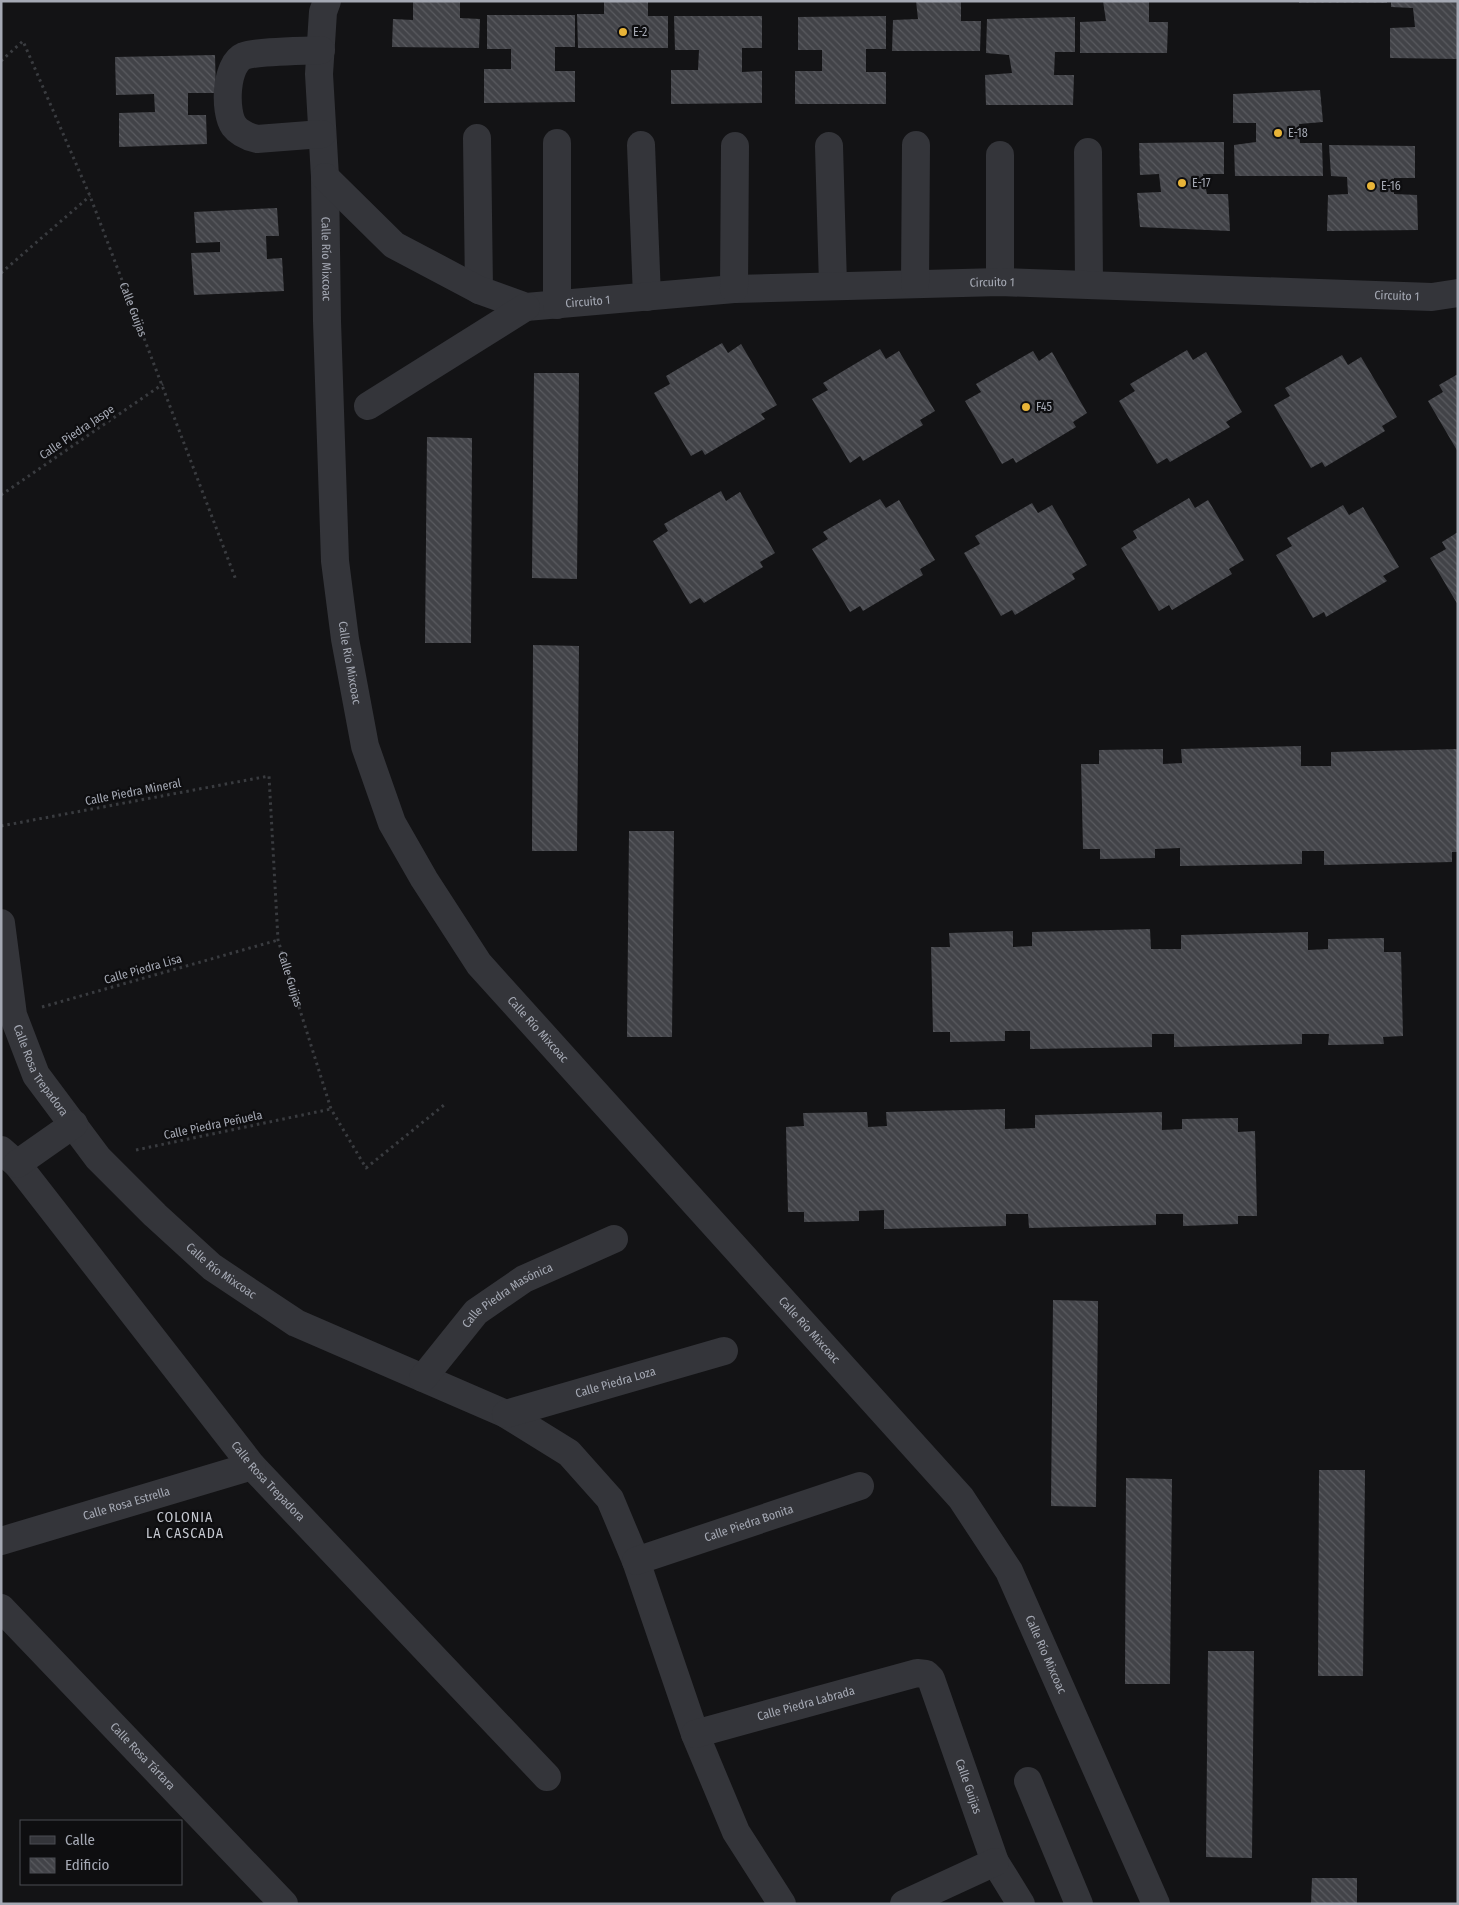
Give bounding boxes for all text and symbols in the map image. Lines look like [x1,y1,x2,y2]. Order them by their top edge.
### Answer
place label: E-2 [633,25,647,39]
marker: E-2 [617,26,629,38]
place label: E-18 [1288,126,1308,140]
marker: E-18 [1272,127,1284,139]
place label: E-17 [1192,176,1211,190]
marker: E-17 [1176,177,1188,189]
place label: E-16 [1381,179,1401,193]
marker: E-16 [1365,180,1377,192]
street label: Calle Río Mixcoac [319,217,334,301]
street label: Circuito 1 [969,275,1015,290]
street label: Calle Guijas [116,280,150,339]
street label: Circuito 1 [1374,288,1420,304]
street label: Circuito 1 [565,293,611,311]
place label: F45 [1036,400,1053,414]
marker: F45 [1020,401,1032,413]
street label: Calle Piedra Jaspe [37,402,117,462]
street label: Calle Río Mixcoac [336,620,364,706]
street label: Calle Piedra Mineral [84,776,182,808]
street label: Calle Guijas [275,950,306,1009]
street label: Calle Piedra Lisa [103,951,184,987]
street label: Calle Río Mixcoac [504,993,571,1065]
street label: Calle Rosa Trepadora [10,1023,71,1119]
street label: Calle Piedra Peñuela [162,1108,264,1142]
street label: Calle Río Mixcoac [183,1240,259,1302]
street label: Calle Piedra Masónica [459,1260,555,1331]
street label: Calle Río Mixcoac [776,1294,843,1366]
street label: Calle Piedra Loza [574,1364,657,1401]
street label: Calle Rosa Trepadora [228,1439,308,1524]
street label: Calle Rosa Estrella [81,1484,172,1523]
street label: Calle Piedra Bonita [703,1502,795,1545]
district label: COLONIA LA CASCADA [146,1509,224,1542]
street label: Calle Río Mixcoac [1022,1613,1069,1696]
street label: Calle Piedra Labrada [756,1683,856,1724]
street label: Calle Rosa Tártara [107,1720,178,1793]
street label: Calle Guijas [953,1757,985,1815]
legend [20,1820,182,1885]
text: Calle [65,1831,95,1849]
text: Edificio [65,1856,110,1874]

